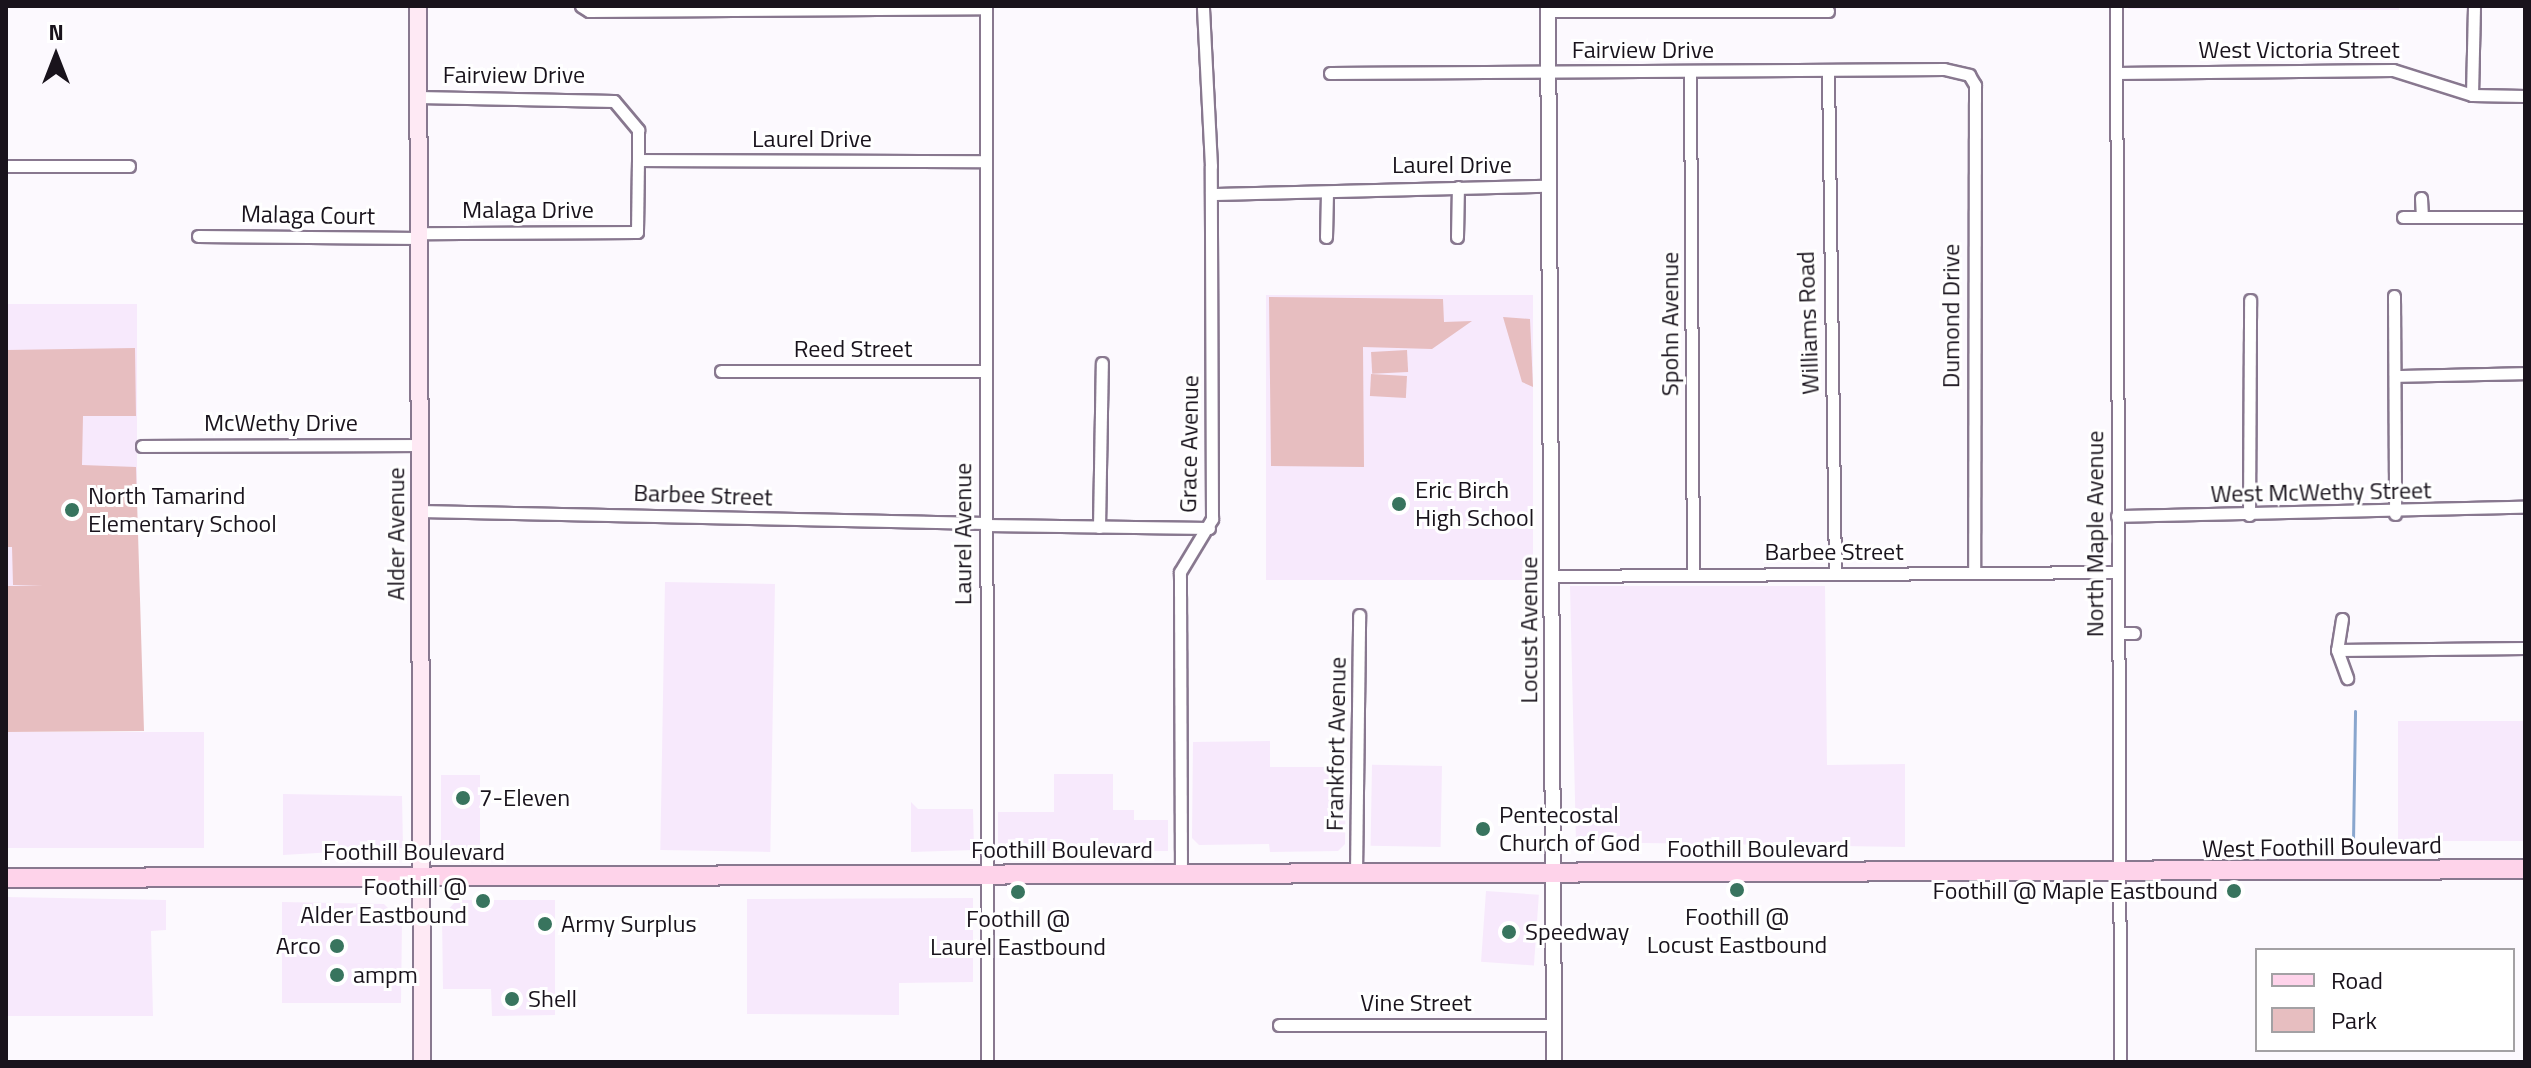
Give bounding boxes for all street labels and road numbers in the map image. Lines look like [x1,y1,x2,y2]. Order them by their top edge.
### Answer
street label: Fairview Drive [1572,36,1714,64]
street label: West Victoria Street [2198,36,2400,64]
street label: Fairview Drive [443,61,585,89]
street label: Laurel Drive [752,125,872,153]
street label: Laurel Drive [1392,151,1512,179]
street label: Malaga Drive [462,196,594,224]
street label: Malaga Court [241,199,375,231]
street label: Dumond Drive [1937,244,1965,388]
street label: Williams Road [1791,251,1825,395]
street label: Spohn Avenue [1656,252,1684,396]
street label: Reed Street [794,335,912,363]
street label: Grace Avenue [1173,375,1205,513]
street label: McWethy Drive [204,409,358,437]
street label: North Maple Avenue [2081,431,2109,637]
street label: Laurel Avenue [949,463,977,605]
street label: Alder Avenue [382,467,410,601]
street label: West McWethy Street [2210,476,2432,508]
street label: Barbee Street [633,478,773,512]
street label: Barbee Street [1764,538,1904,566]
street label: Locust Avenue [1515,556,1543,704]
street label: Frankfort Avenue [1320,657,1352,831]
street label: West Foothill Boulevard [2202,831,2442,863]
street label: Foothill Boulevard [1667,835,1849,863]
street label: Foothill Boulevard [971,836,1153,864]
street label: Foothill Boulevard [323,838,505,866]
street label: Vine Street [1360,989,1472,1017]

